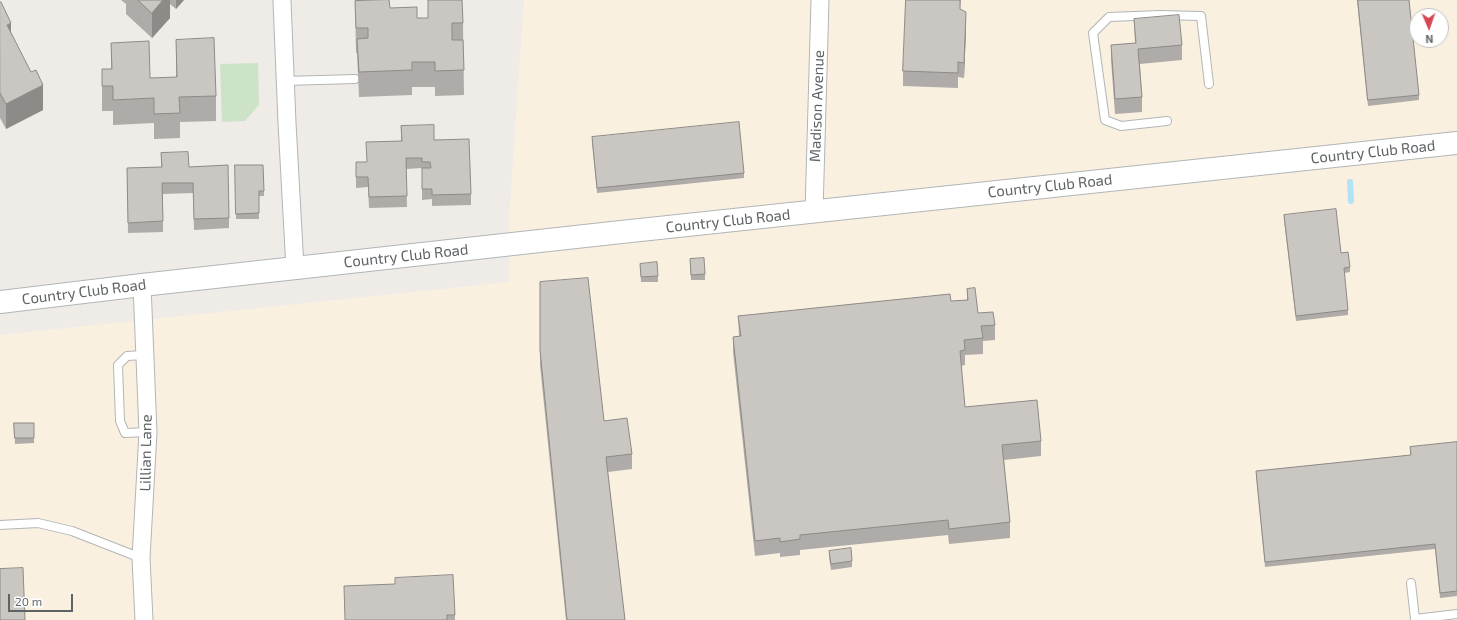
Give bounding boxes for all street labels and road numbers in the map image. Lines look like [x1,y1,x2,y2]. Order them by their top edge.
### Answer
street label: Madison Avenue [806,50,828,162]
street label: Country Club Road [1310,136,1436,168]
street label: Country Club Road [987,170,1113,202]
street label: Country Club Road [665,205,791,237]
street label: Country Club Road [343,240,469,272]
street label: Country Club Road [21,275,147,309]
street label: Lillian Lane [136,414,156,492]

